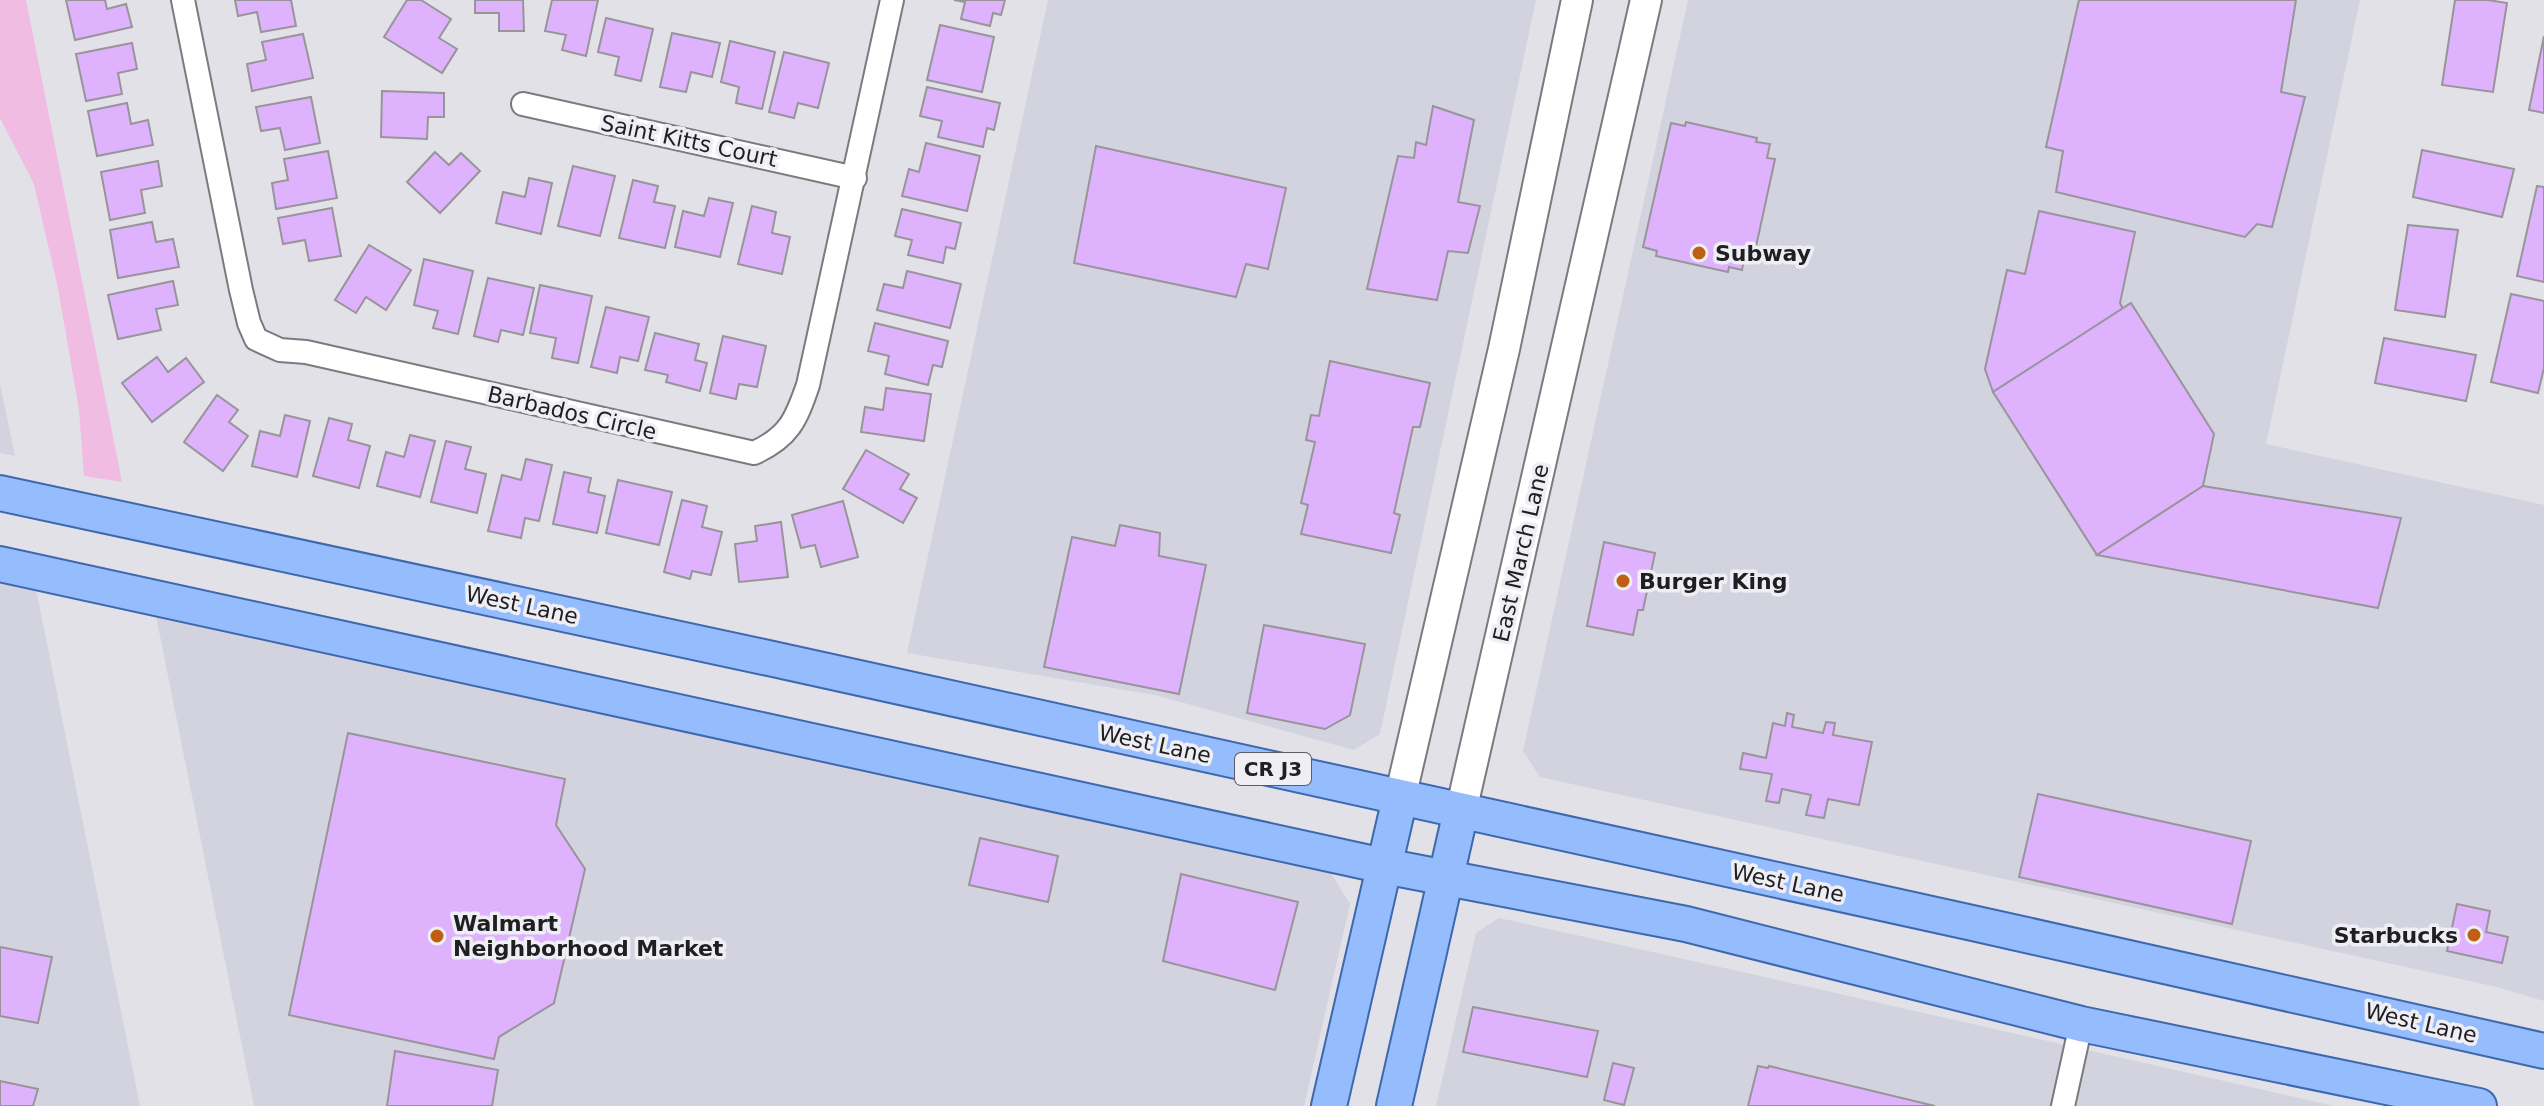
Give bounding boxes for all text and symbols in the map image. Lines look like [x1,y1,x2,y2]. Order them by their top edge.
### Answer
street label: Saint Kitts Court [598,110,780,172]
place label: Subway [1715,241,1811,266]
marker: Subway [1690,244,1708,262]
street label: Barbados Circle [485,381,659,445]
street label: East March Lane [1488,462,1554,644]
place label: Burger King [1639,569,1787,594]
marker: Burger King [1614,572,1632,590]
street label: West Lane [464,581,580,629]
street label: West Lane [1097,720,1213,768]
road number: CR J3 [1235,753,1311,785]
street label: West Lane [1730,859,1846,907]
place label: Walmart Neighborhood Market [453,911,724,961]
place label: Starbucks [2334,923,2458,948]
marker: Starbucks [2465,926,2483,944]
marker: Walmart Neighborhood Market [428,927,446,945]
street label: West Lane [2363,998,2479,1048]

